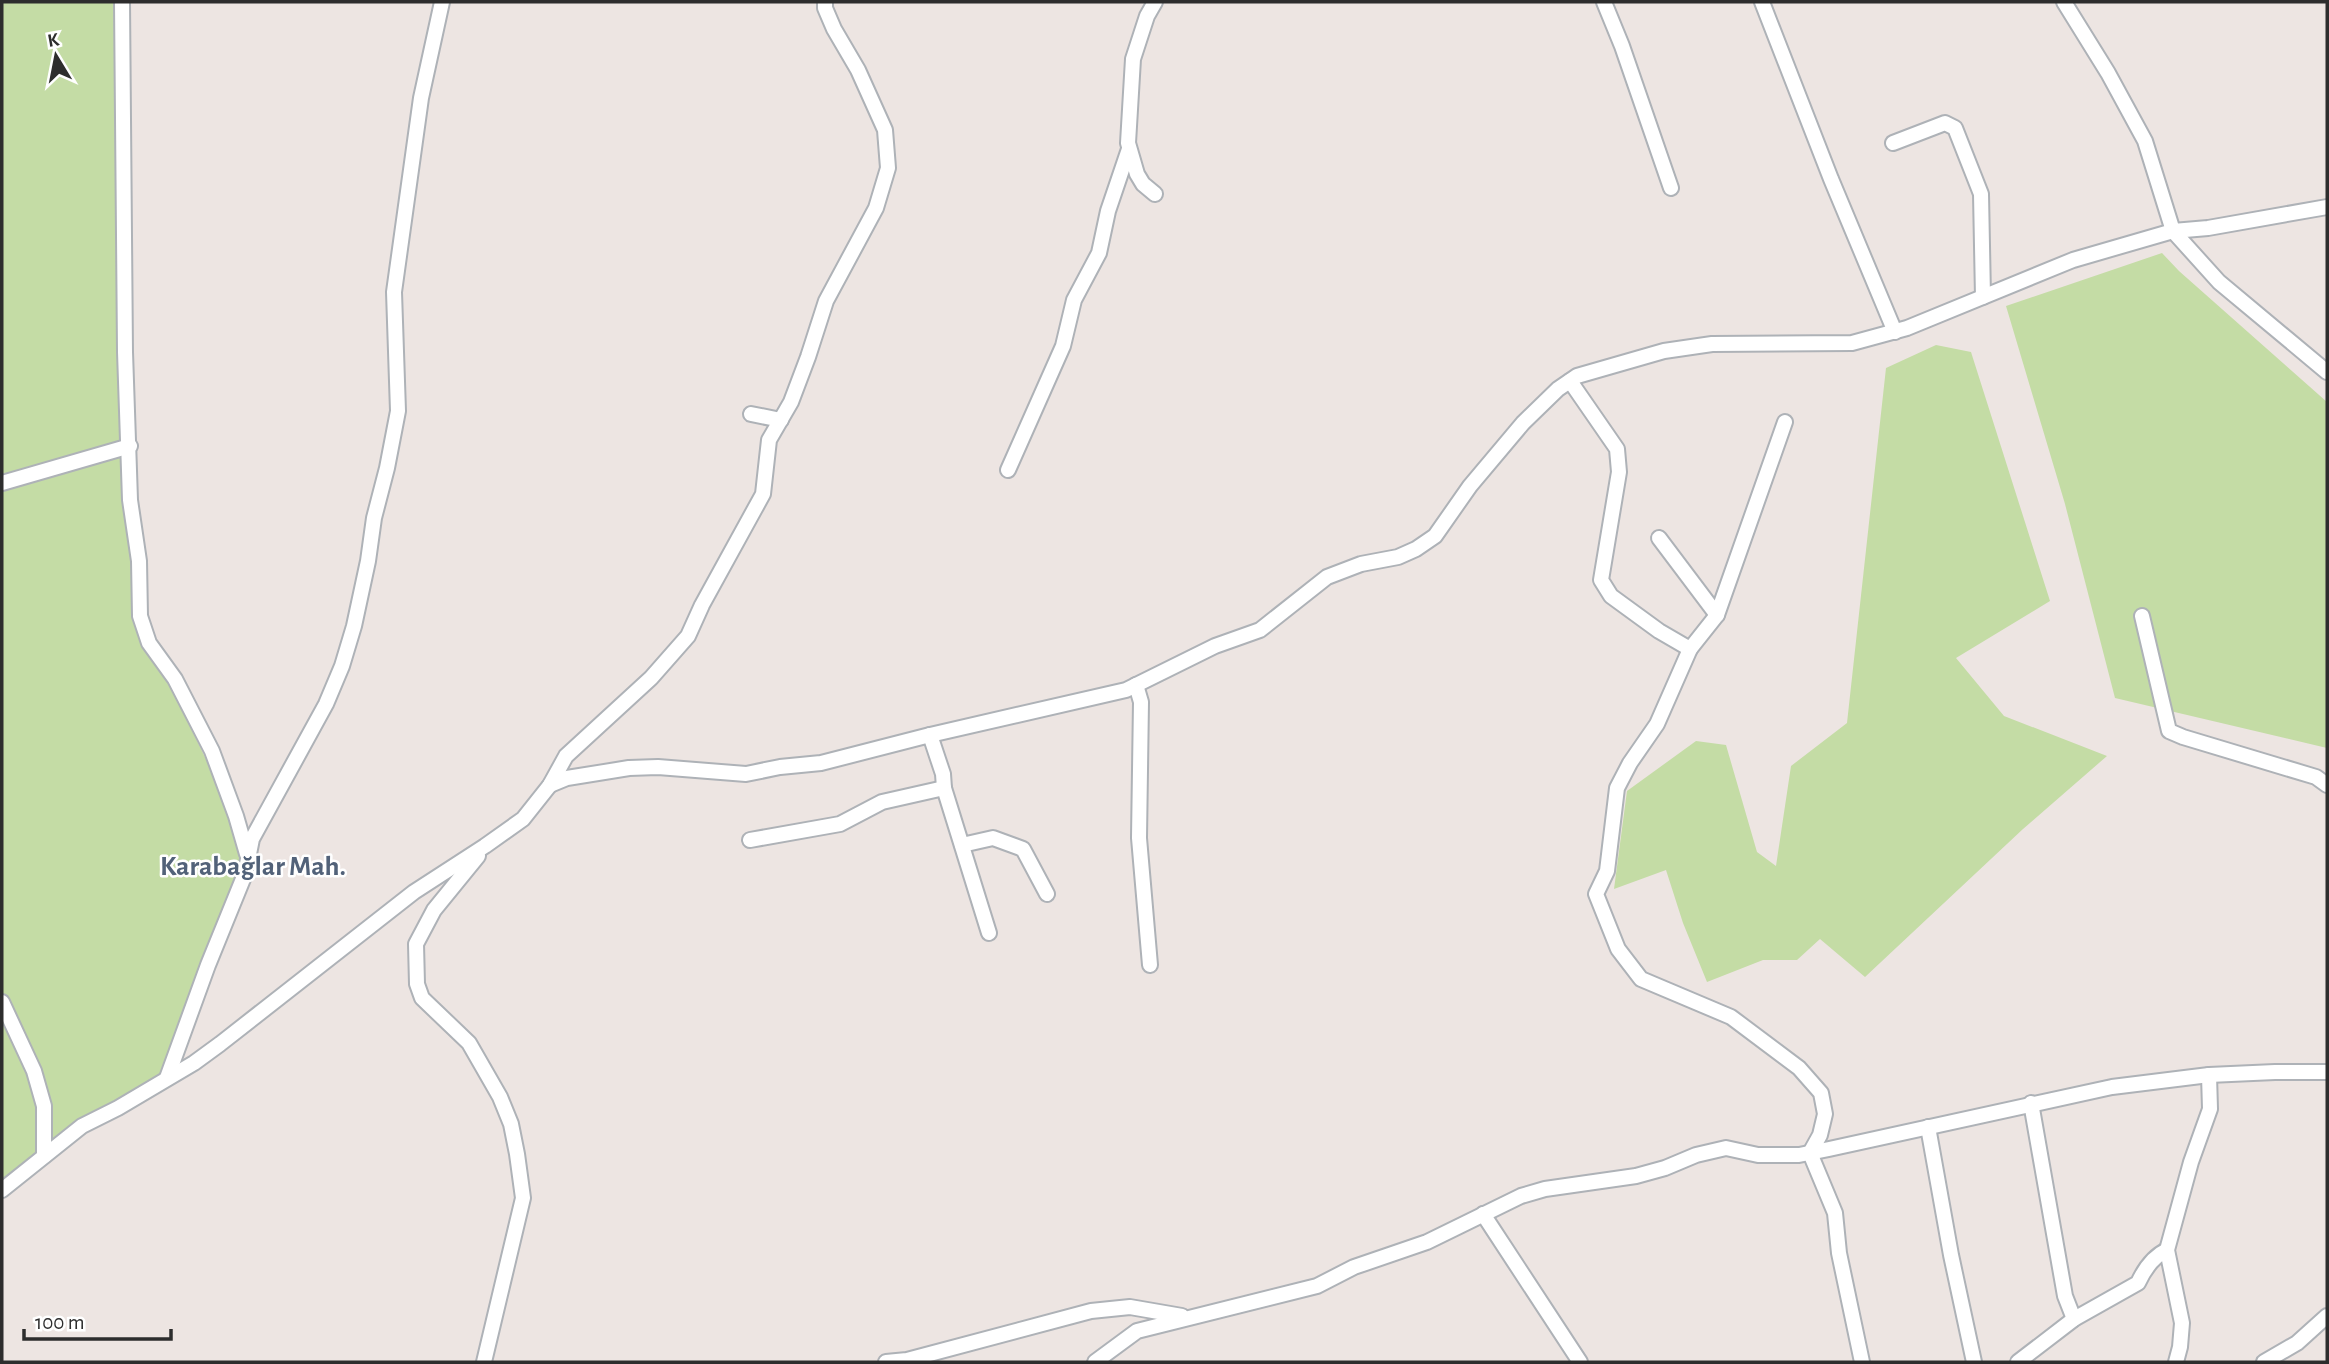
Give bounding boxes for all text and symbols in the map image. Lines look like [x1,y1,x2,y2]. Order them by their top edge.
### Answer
north arrow [21,21,91,91]
text: K [46,30,61,51]
district label: Karabağlar Mah. [160,853,346,881]
scale bar [24,1298,172,1342]
text: 100 m [35,1312,85,1333]

